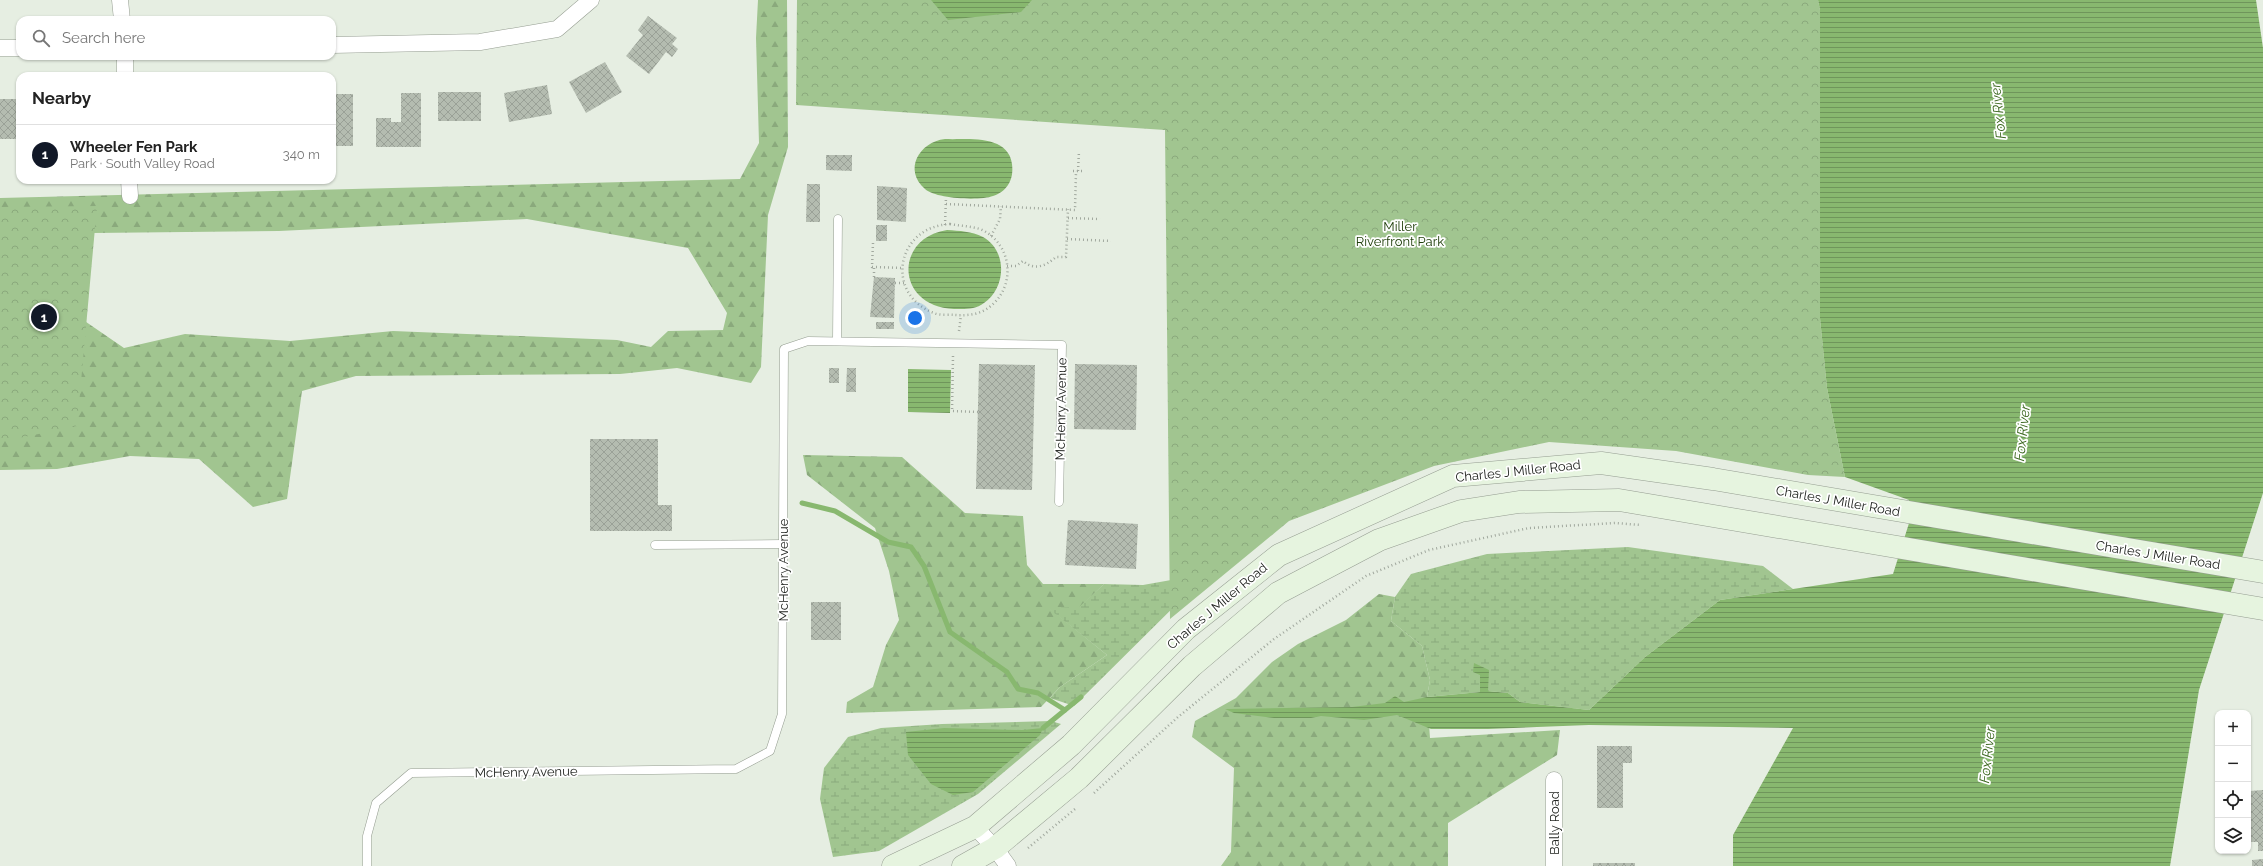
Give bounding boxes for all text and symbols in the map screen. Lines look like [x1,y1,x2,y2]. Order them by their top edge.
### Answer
search box [16,16,336,60]
icon: search [30,27,52,49]
text: Search here [62,29,145,47]
water label: Fox River [1987,81,2009,140]
text: Nearby [32,88,91,108]
text: Wheeler Fen Park [70,138,197,156]
text: 1 [42,147,48,162]
text: 340 m [283,147,320,162]
text: Park · South Valley Road [70,156,215,171]
park label: Miller Riverfront Park [1356,219,1444,249]
pin: 1 [31,302,57,332]
your location [905,308,925,328]
street label: McHenry Avenue [1053,357,1069,461]
water label: Fox River [2011,403,2033,462]
street label: Charles J Miller Road [1455,457,1581,485]
street label: Charles J Miller Road [1775,483,1901,519]
street label: McHenry Avenue [776,518,791,621]
street label: Charles J Miller Road [2095,538,2221,572]
street label: Charles J Miller Road [1164,560,1270,652]
map controls [2215,710,2251,854]
button: + [2215,710,2251,746]
water label: Fox River [1976,725,1998,784]
button: − [2215,746,2251,782]
street label: McHenry Avenue [474,764,578,780]
button: locate [2215,782,2251,818]
street label: Bally Road [1547,791,1562,855]
button: layers [2215,818,2251,854]

